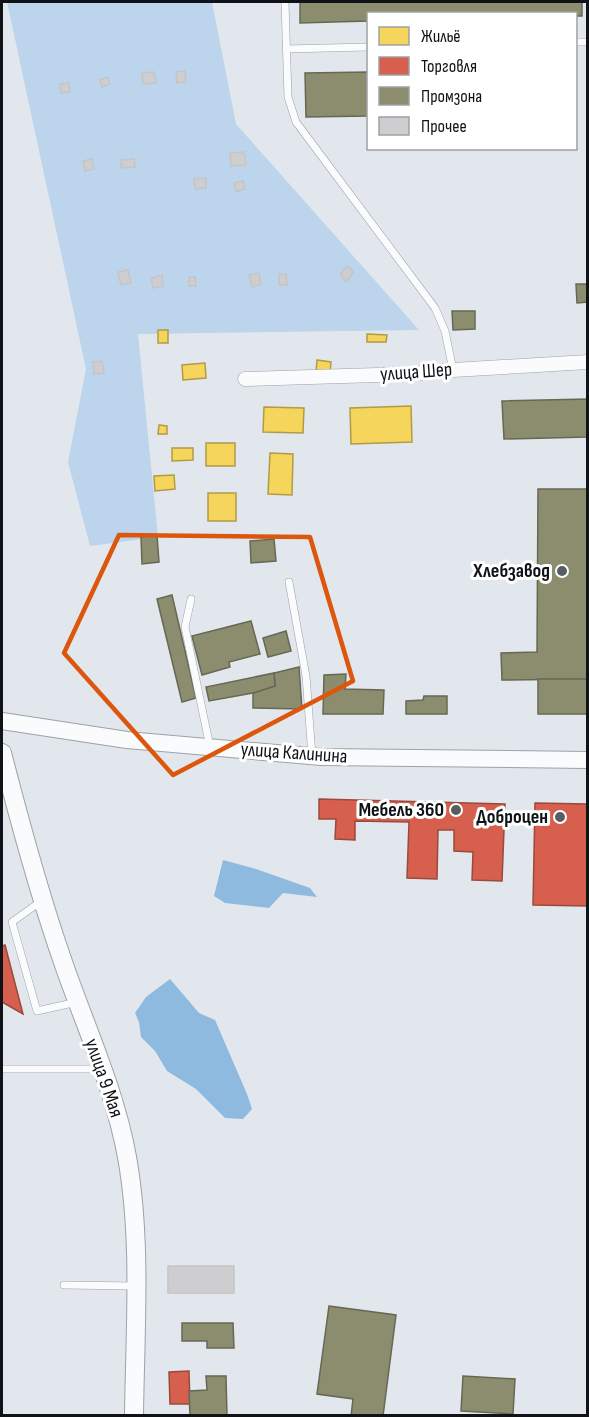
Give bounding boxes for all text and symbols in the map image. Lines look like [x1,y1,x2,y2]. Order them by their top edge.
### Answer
legend [367,12,577,150]
text: Жильё [421,26,461,47]
text: Торговля [421,56,477,77]
text: Промзона [421,86,482,107]
text: Прочее [421,116,467,137]
street label: улица Шер [379,358,453,386]
place label: Хлебзавод [472,559,550,583]
marker: Хлебзавод [555,564,569,578]
street label: улица Калинина [240,737,348,769]
place label: Мебель 360 [358,798,444,822]
marker: Мебель 360 [449,803,463,817]
place label: Доброцен [476,805,548,829]
marker: Доброцен [553,810,567,824]
street label: улица 9 Мая [79,1035,129,1121]

